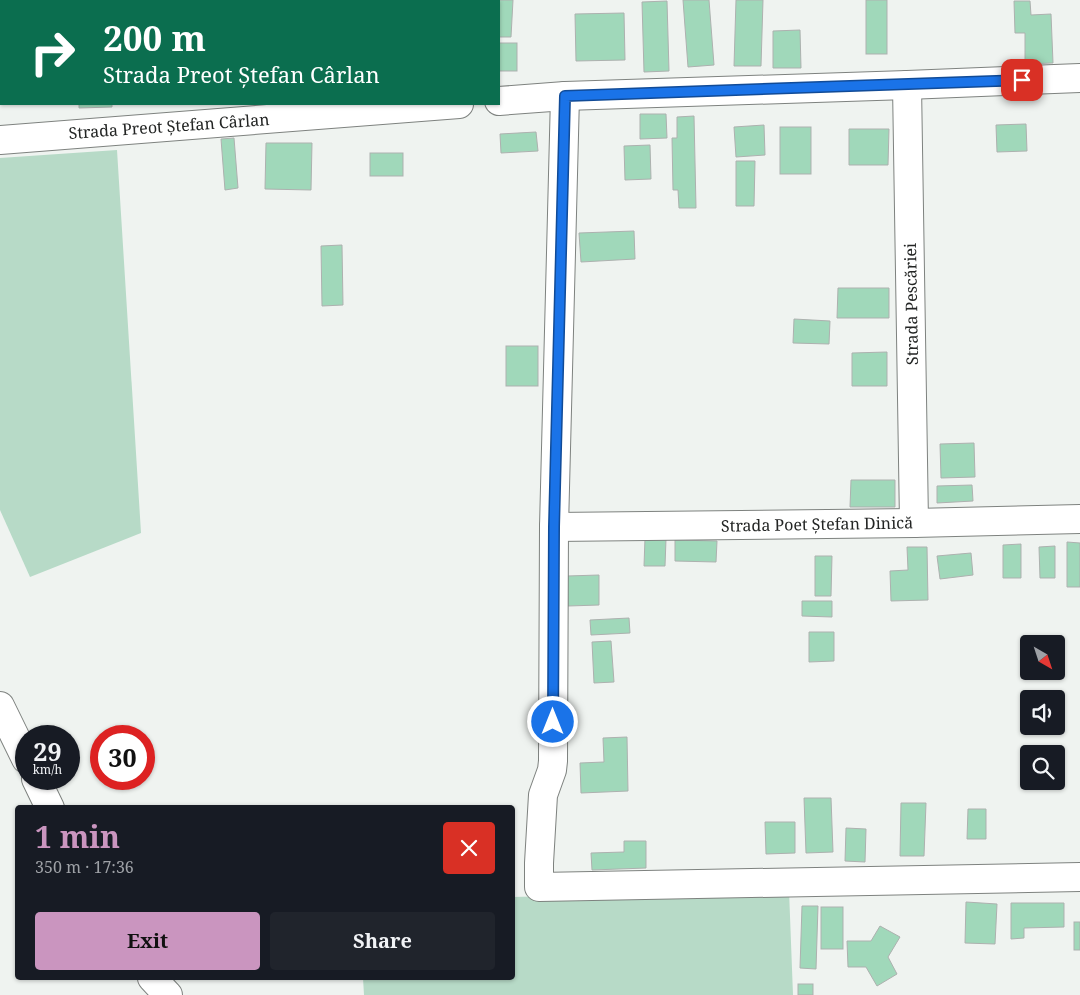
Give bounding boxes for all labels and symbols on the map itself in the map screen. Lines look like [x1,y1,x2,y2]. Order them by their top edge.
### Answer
pin [1001,59,1043,101]
street label: Strada Preot Ștefan Cârlan [68,108,270,144]
street label: Strada Pescăriei [899,243,923,365]
street label: Strada Poet Ștefan Dinică [721,511,913,537]
north arrow [1020,635,1065,680]
position arrow [526,695,578,747]
speed limit sign: 30 [90,725,155,790]

